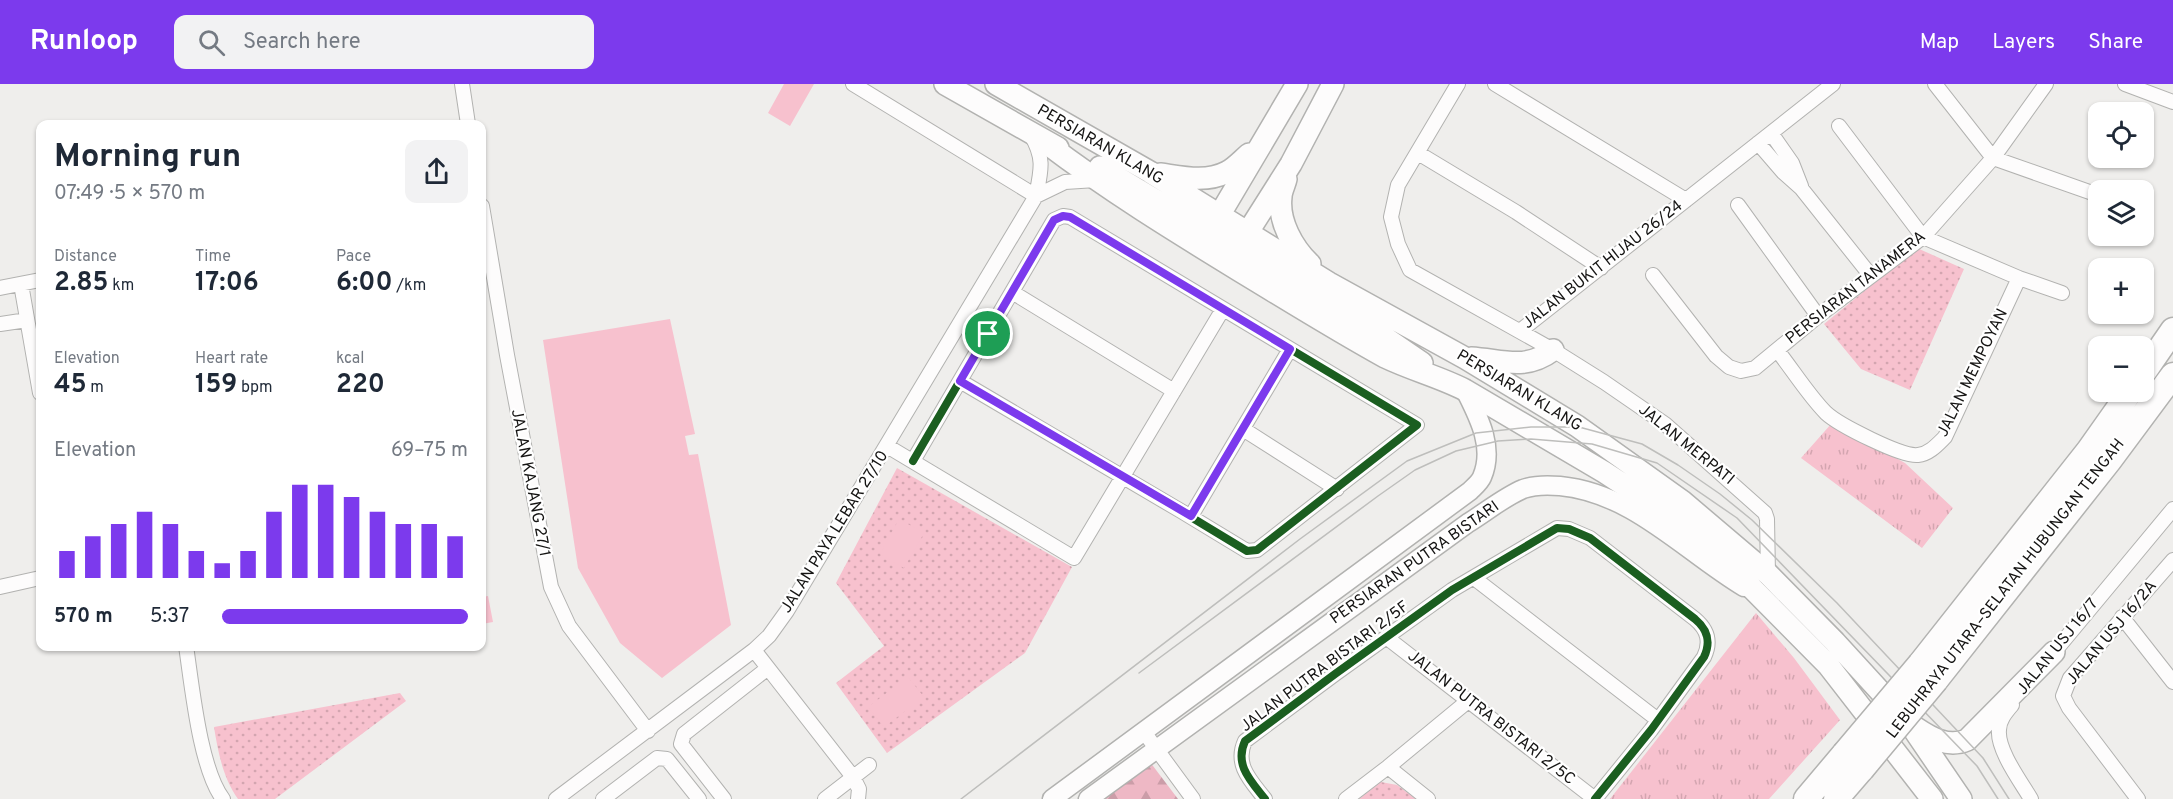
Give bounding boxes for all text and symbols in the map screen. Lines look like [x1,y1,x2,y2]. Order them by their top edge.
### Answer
search box [174,15,594,69]
text: Runloop [30,24,138,60]
icon: search [195,26,228,59]
text: Search here [243,29,361,56]
text: Map [1920,29,1959,56]
text: Layers [1992,29,2055,56]
text: Share [2088,29,2143,56]
street label: PERSIARAN KLANG [1033,101,1167,189]
map controls [2088,102,2154,402]
button: locate [2088,102,2154,168]
text: Morning run [54,137,241,179]
button: share [405,140,468,203]
button: layers [2088,180,2154,246]
text: 07:49 · 5 × 570 m [54,181,205,207]
street label: JALAN BUKIT HIJAU 26/24 [1519,196,1687,334]
street label: PERSIARAN TANAMERA [1782,227,1930,349]
text: Distance [54,247,117,267]
text: Time [195,247,231,267]
text: Pace [336,247,371,267]
button: + [2088,258,2154,324]
text: 2.85 [54,267,108,300]
text: 17:06 [195,267,259,300]
text: 6:00 [336,267,393,300]
text: km [108,276,134,296]
text: /km [393,276,426,296]
street label: JALAN MEMPOYAN [1933,306,2013,440]
pin [962,308,1013,359]
icon: arrive [971,317,1004,350]
button: − [2088,336,2154,402]
street label: PERSIARAN KLANG [1453,346,1585,436]
text: Elevation [54,349,120,369]
text: Heart rate [195,349,268,369]
text: kcal [336,349,364,369]
text: 45 [54,369,87,402]
text: 159 [195,369,237,402]
text: 220 [336,369,385,402]
text: m [87,378,104,398]
text: bpm [237,378,272,398]
street label: JALAN MERPATI [1634,400,1738,490]
street label: JALAN KAJANG 27/1 [506,408,554,558]
street label: LEBUHRAYA UTARA–SELATAN HUBUNGAN TENGAH [1883,435,2129,743]
text: Elevation [54,438,136,464]
text: 69–75 m [391,438,468,464]
street label: JALAN PAYA LEBAR 27/10 [777,447,893,617]
street label: PERSIARAN PUTRA BISTARI [1327,497,1503,629]
street label: JALAN USJ 16/2A [2062,576,2162,689]
street label: JALAN USJ 16/7 [2013,595,2103,699]
street label: JALAN PUTRA BISTARI 2/5F [1237,597,1413,737]
text: 570 m [54,604,113,630]
text: 5:37 [150,604,189,630]
street label: JALAN PUTRA BISTARI 2/5C [1403,646,1579,790]

